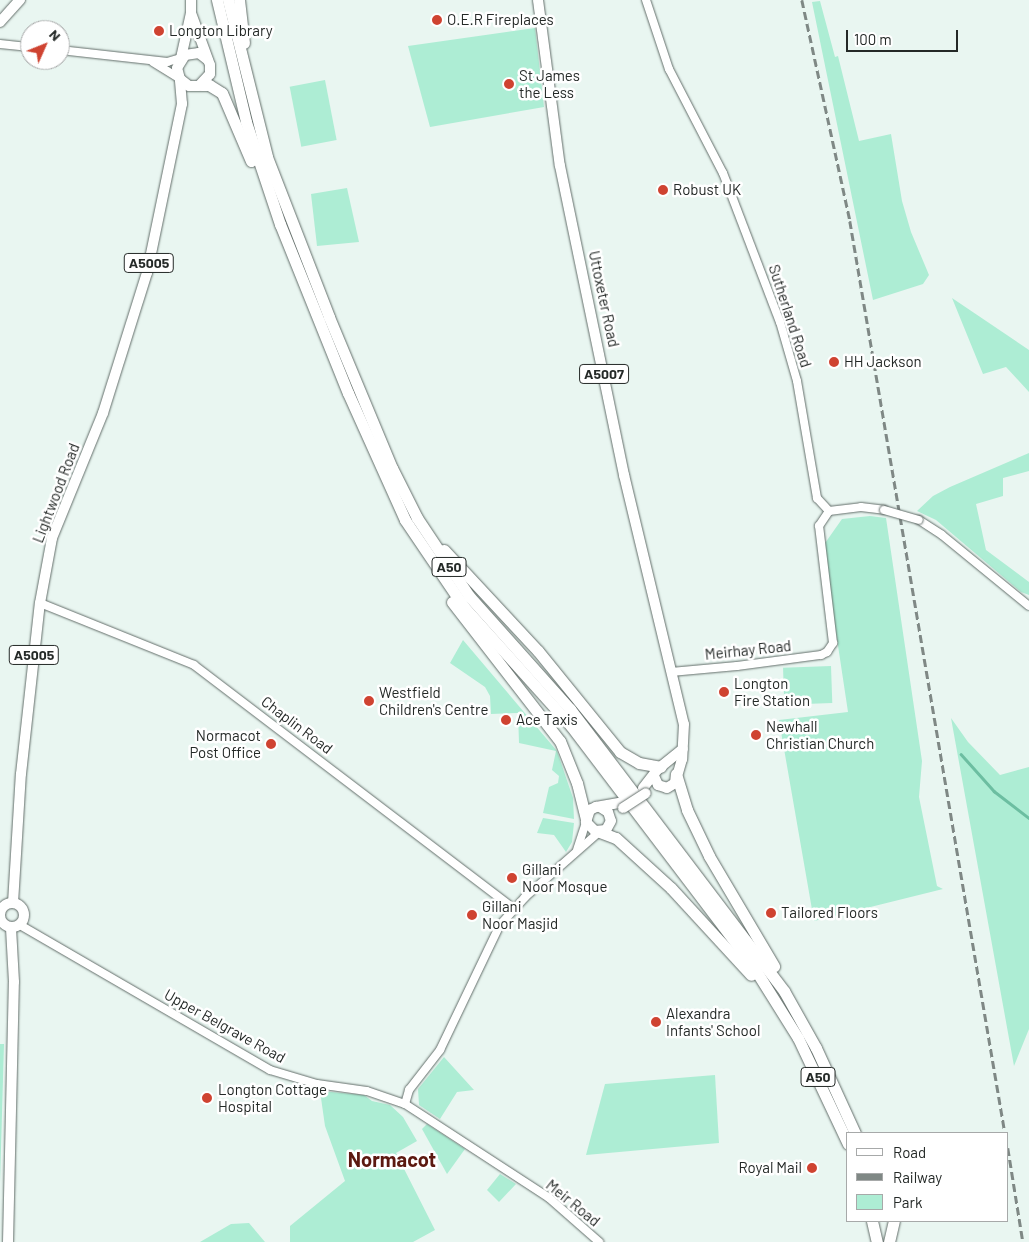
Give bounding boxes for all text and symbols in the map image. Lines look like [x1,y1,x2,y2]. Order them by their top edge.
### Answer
place label: O.E.R Fireplaces [447,11,554,29]
marker: O.E.R Fireplaces [431,14,443,26]
north arrow [20,20,70,70]
scale bar [849,20,962,52]
place label: Longton Library [169,22,273,40]
marker: Longton Library [153,25,165,37]
text: N [46,26,65,44]
text: 100 m [854,30,892,48]
place label: St James the Less [519,66,580,101]
marker: St James the Less [503,78,515,90]
place label: Robust UK [673,181,741,199]
marker: Robust UK [657,184,669,196]
street label: Uttoxeter Road [585,249,623,349]
road number: A5005 [123,252,175,274]
street label: Sutherland Road [765,262,815,370]
place label: HH Jackson [844,353,922,371]
marker: HH Jackson [828,356,840,368]
road number: A5007 [579,362,629,386]
street label: Lightwood Road [29,441,83,545]
road number: A50 [432,556,466,578]
street label: Meirhay Road [704,637,792,663]
road number: A5005 [8,644,60,666]
place label: Longton Fire Station [734,674,810,709]
place label: Westfield Children's Centre [379,683,488,718]
marker: Longton Fire Station [718,686,730,698]
street label: Chaplin Road [258,692,336,758]
marker: Westfield Children's Centre [363,695,375,707]
place label: Ace Taxis [516,711,578,729]
marker: Ace Taxis [500,714,512,726]
place label: Newhall Christian Church [766,717,874,752]
place label: Normacot Post Office [189,726,261,761]
marker: Newhall Christian Church [750,729,762,741]
marker: Normacot Post Office [265,738,277,750]
place label: Gillani Noor Mosque [522,860,607,895]
marker: Gillani Noor Mosque [506,872,518,884]
place label: Gillani Noor Masjid [482,897,558,932]
place label: Tailored Floors [781,904,878,922]
marker: Tailored Floors [765,907,777,919]
marker: Gillani Noor Masjid [466,909,478,921]
street label: Upper Belgrave Road [161,985,289,1067]
place label: Alexandra Infants' School [666,1004,760,1039]
marker: Alexandra Infants' School [650,1016,662,1028]
road number: A50 [800,1066,836,1088]
place label: Longton Cottage Hospital [218,1080,327,1115]
marker: Longton Cottage Hospital [200,1091,214,1105]
legend [846,1132,1009,1222]
text: Road [893,1143,926,1161]
district label: Normacot [348,1147,436,1171]
place label: Royal Mail [738,1159,802,1177]
marker: Royal Mail [806,1162,818,1174]
text: Railway [893,1168,942,1186]
street label: Meir Road [542,1176,604,1230]
text: Park [893,1193,922,1211]

